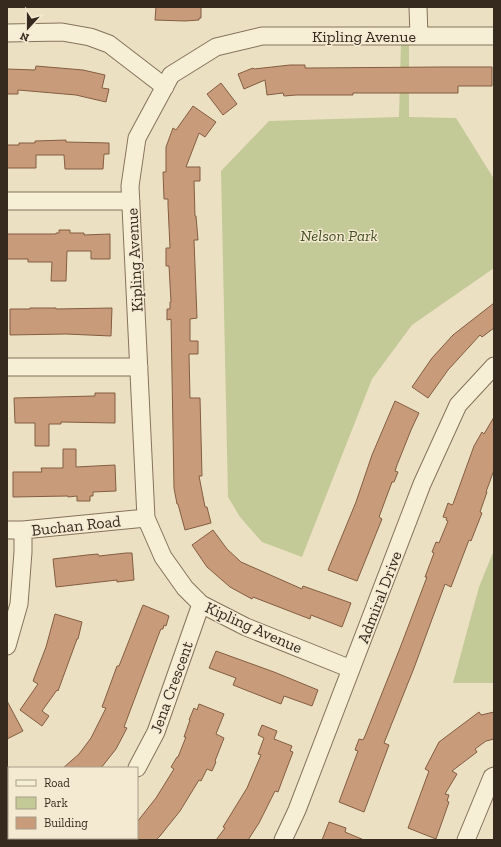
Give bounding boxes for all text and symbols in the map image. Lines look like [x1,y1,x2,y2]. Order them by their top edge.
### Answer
north arrow [8,8,48,48]
street label: Kipling Avenue [312,27,416,46]
text: N [18,29,31,44]
street label: Kipling Avenue [122,208,147,312]
park label: Nelson Park [300,226,378,245]
street label: Buchan Road [30,511,122,540]
street label: Admiral Drive [353,548,406,646]
street label: Kipling Avenue [202,598,305,657]
street label: Jena Crescent [146,639,197,736]
legend [8,767,138,839]
text: Road [44,776,70,790]
text: Park [44,796,69,810]
text: Building [44,816,88,830]

